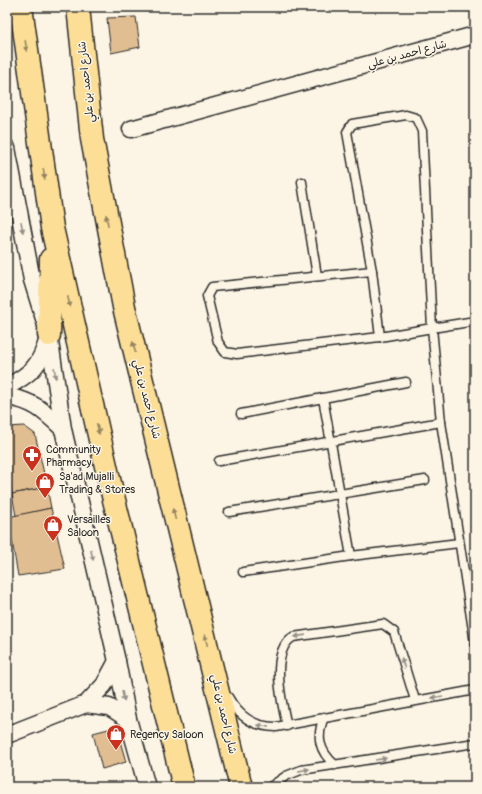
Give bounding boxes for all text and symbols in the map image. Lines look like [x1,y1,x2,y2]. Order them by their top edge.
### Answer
street label: شارع احمد بن علي [366,37,449,75]
one-way arrow [22,40,29,52]
street label: شارع احمد بن علي [75,40,101,123]
one-way arrow [41,168,47,181]
one-way arrow [103,214,109,226]
one-way arrow [19,221,25,234]
one-way arrow [66,296,72,308]
one-way arrow [131,341,137,353]
street label: شارع احمد بن علي [127,358,163,441]
one-way arrow [52,367,58,379]
one-way arrow [95,422,101,435]
place label: Community Pharmacy [46,443,101,469]
pharmacy icon: Community Pharmacy [21,444,43,472]
place label: Sa'ad Mujalli Trading & Stores [59,470,135,496]
shop icon: Sa'ad Mujalli Trading & Stores [34,471,56,499]
one-way arrow [170,508,176,521]
place label: Versailles Saloon [67,513,111,539]
shop icon: Versailles Saloon [42,514,64,542]
one-way arrow [89,549,95,562]
one-way arrow [294,633,306,639]
one-way arrow [203,634,209,646]
one-way arrow [400,657,406,669]
street label: شارع احمد بن علي [205,673,240,756]
one-way arrow [121,690,127,702]
one-way arrow [431,694,443,700]
one-way arrow [257,722,269,728]
shop icon: Regency Saloon [105,723,127,751]
place label: Regency Saloon [130,728,204,741]
one-way arrow [375,756,387,762]
one-way arrow [298,767,310,773]

